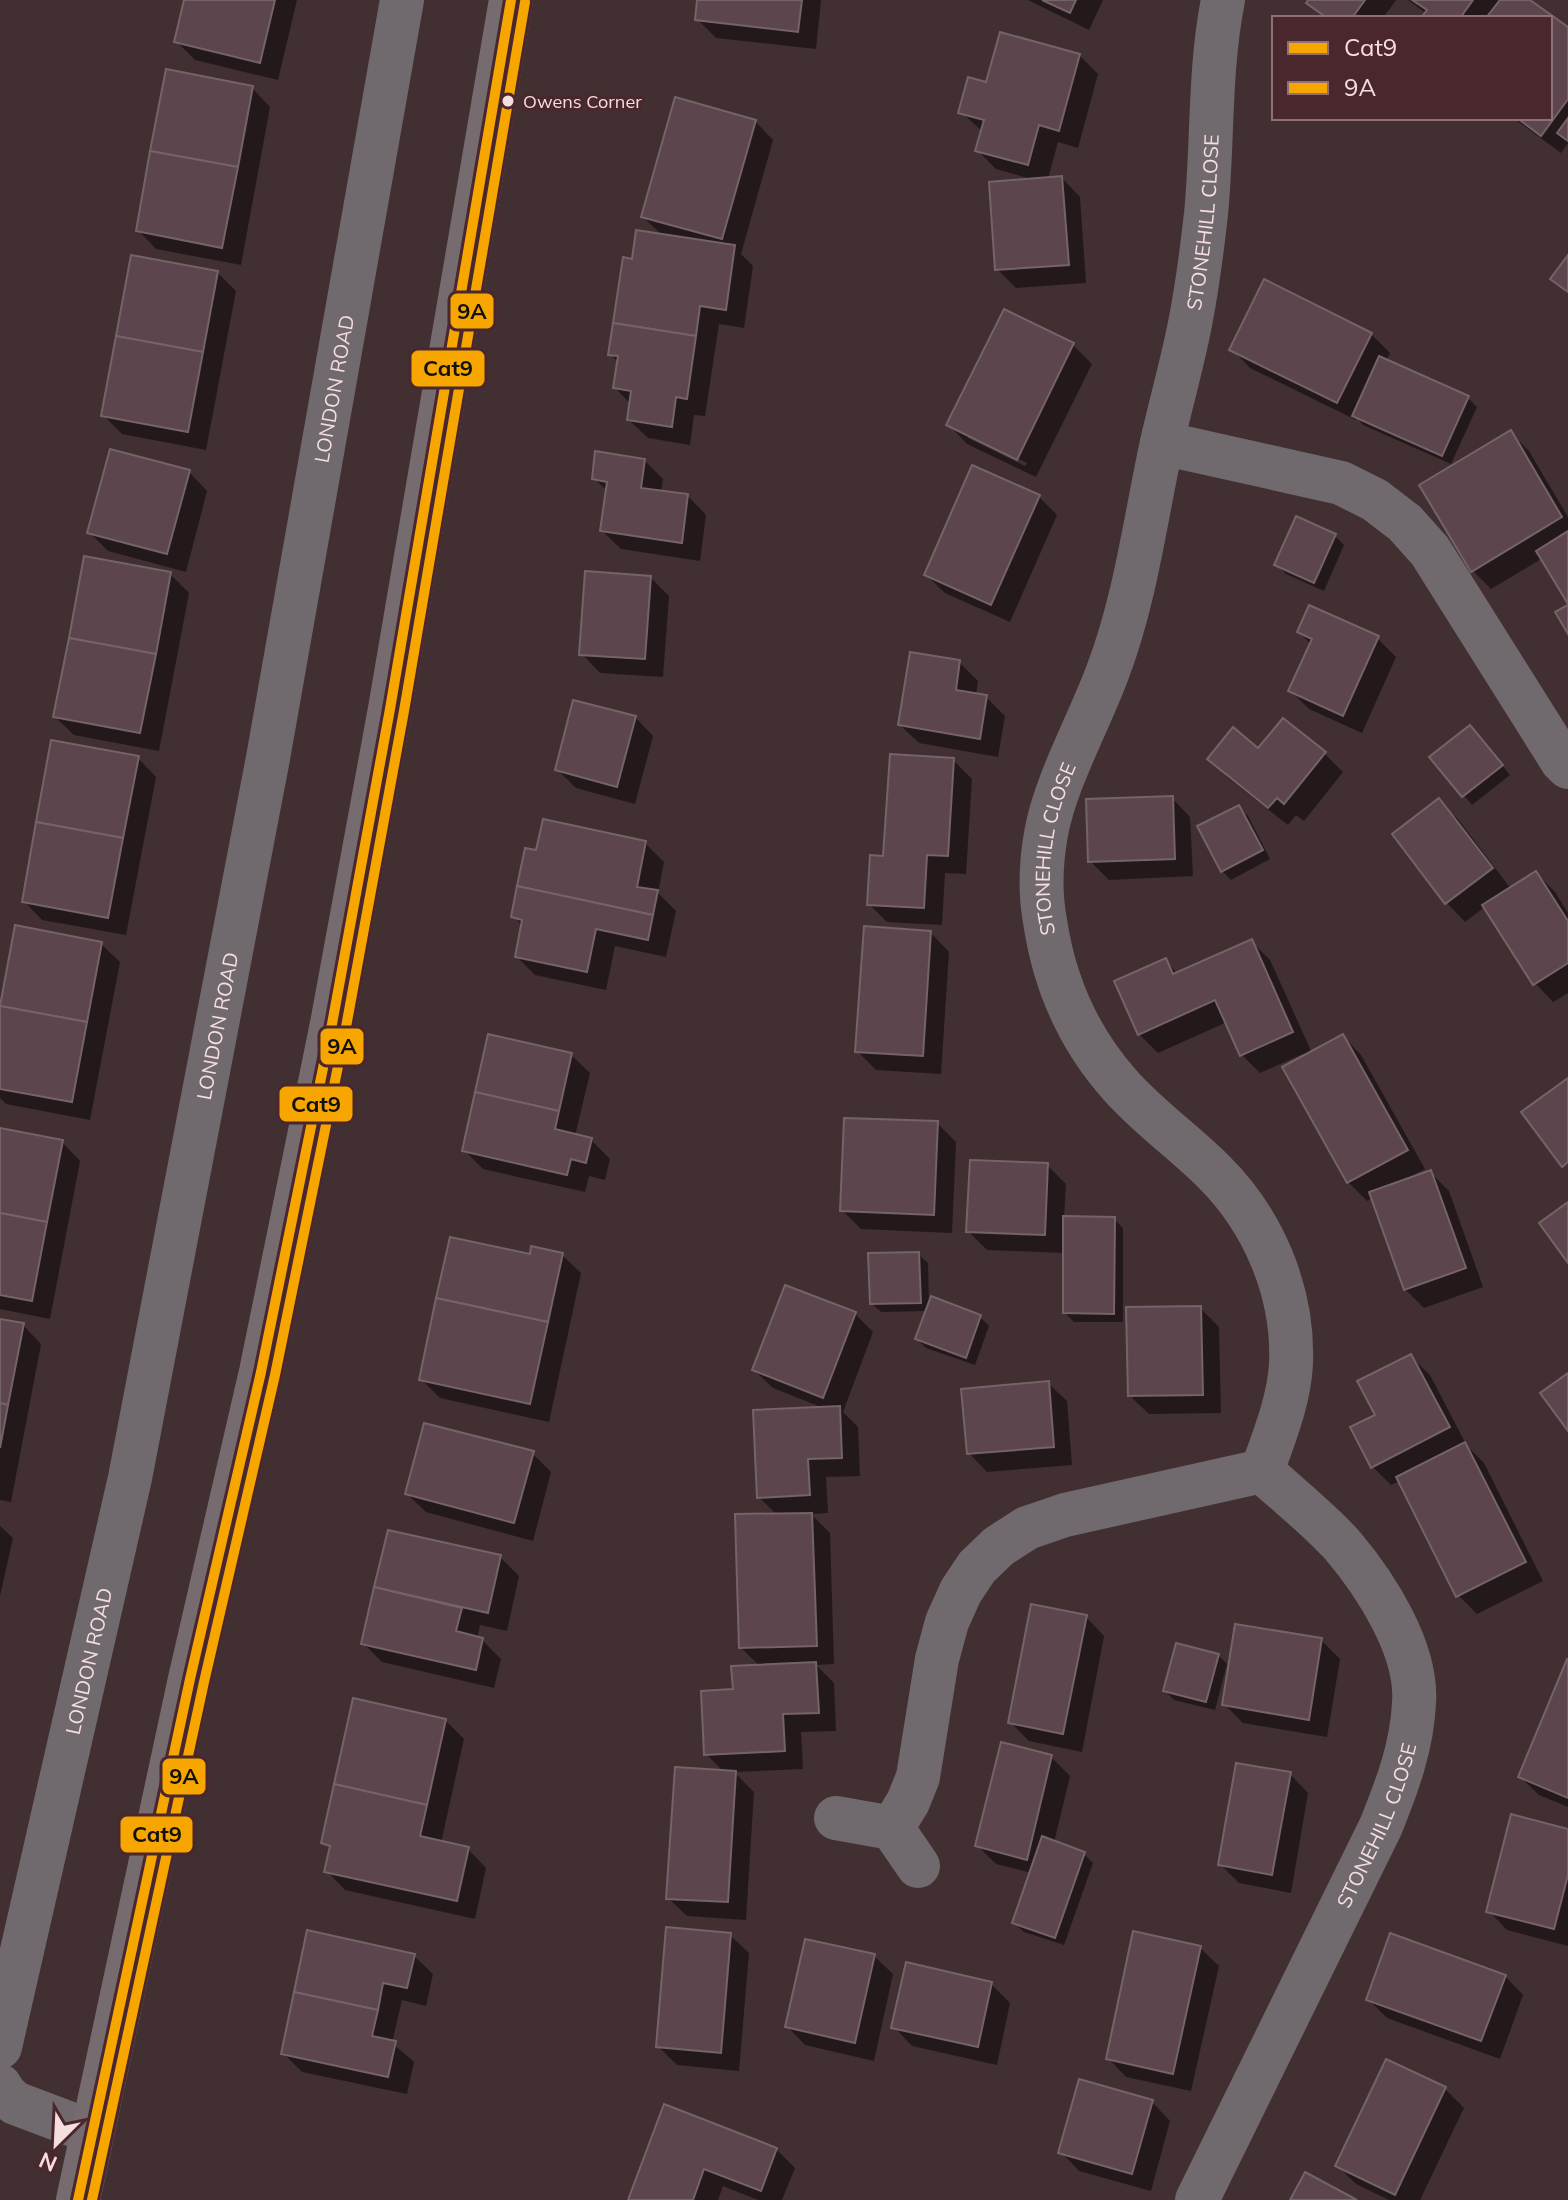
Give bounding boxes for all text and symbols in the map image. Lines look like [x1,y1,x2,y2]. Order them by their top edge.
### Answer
legend [1272,16,1552,120]
text: Cat9 [1344,32,1397,62]
text: 9A [1344,72,1376,102]
place label: Owens Corner [523,90,642,113]
marker: Owens Corner [500,93,516,109]
street label: STONEHILL CLOSE [1180,134,1223,312]
line badge: 9A [449,292,495,330]
text: 9A [457,297,487,325]
street label: LONDON ROAD [308,313,359,464]
line badge: Cat9 [410,349,486,388]
text: Cat9 [423,354,473,382]
street label: STONEHILL CLOSE [1029,758,1080,938]
street label: LONDON ROAD [190,950,243,1102]
line badge: 9A [319,1027,365,1066]
text: 9A [327,1032,357,1060]
line badge: Cat9 [278,1085,354,1123]
text: Cat9 [291,1090,341,1118]
street label: LONDON ROAD [59,1585,117,1737]
street label: STONEHILL CLOSE [1330,1740,1421,1912]
line badge: 9A [161,1757,207,1796]
text: 9A [169,1762,199,1790]
line badge: Cat9 [119,1815,194,1854]
text: Cat9 [132,1820,182,1848]
north arrow [16,2104,96,2184]
text: N [35,2146,61,2178]

